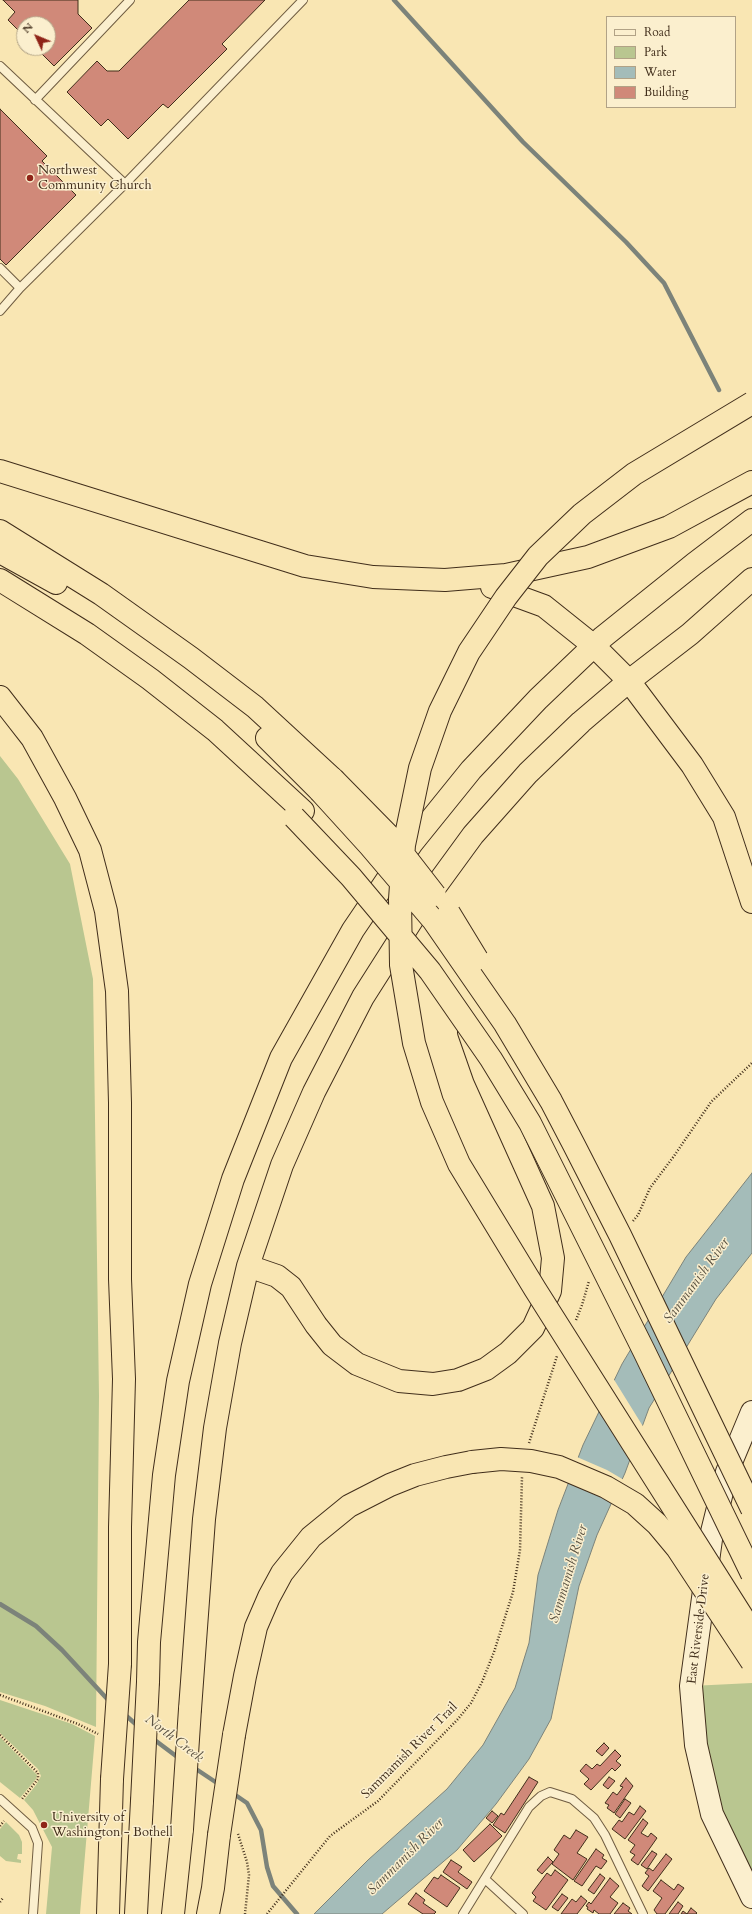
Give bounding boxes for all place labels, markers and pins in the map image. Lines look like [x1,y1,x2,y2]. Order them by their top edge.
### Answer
place label: Northwest Community Church [38,163,152,194]
marker: Northwest Community Church [25,173,35,183]
place label: University of Washington - Bothell [52,1810,173,1841]
marker: University of Washington - Bothell [39,1820,49,1830]

